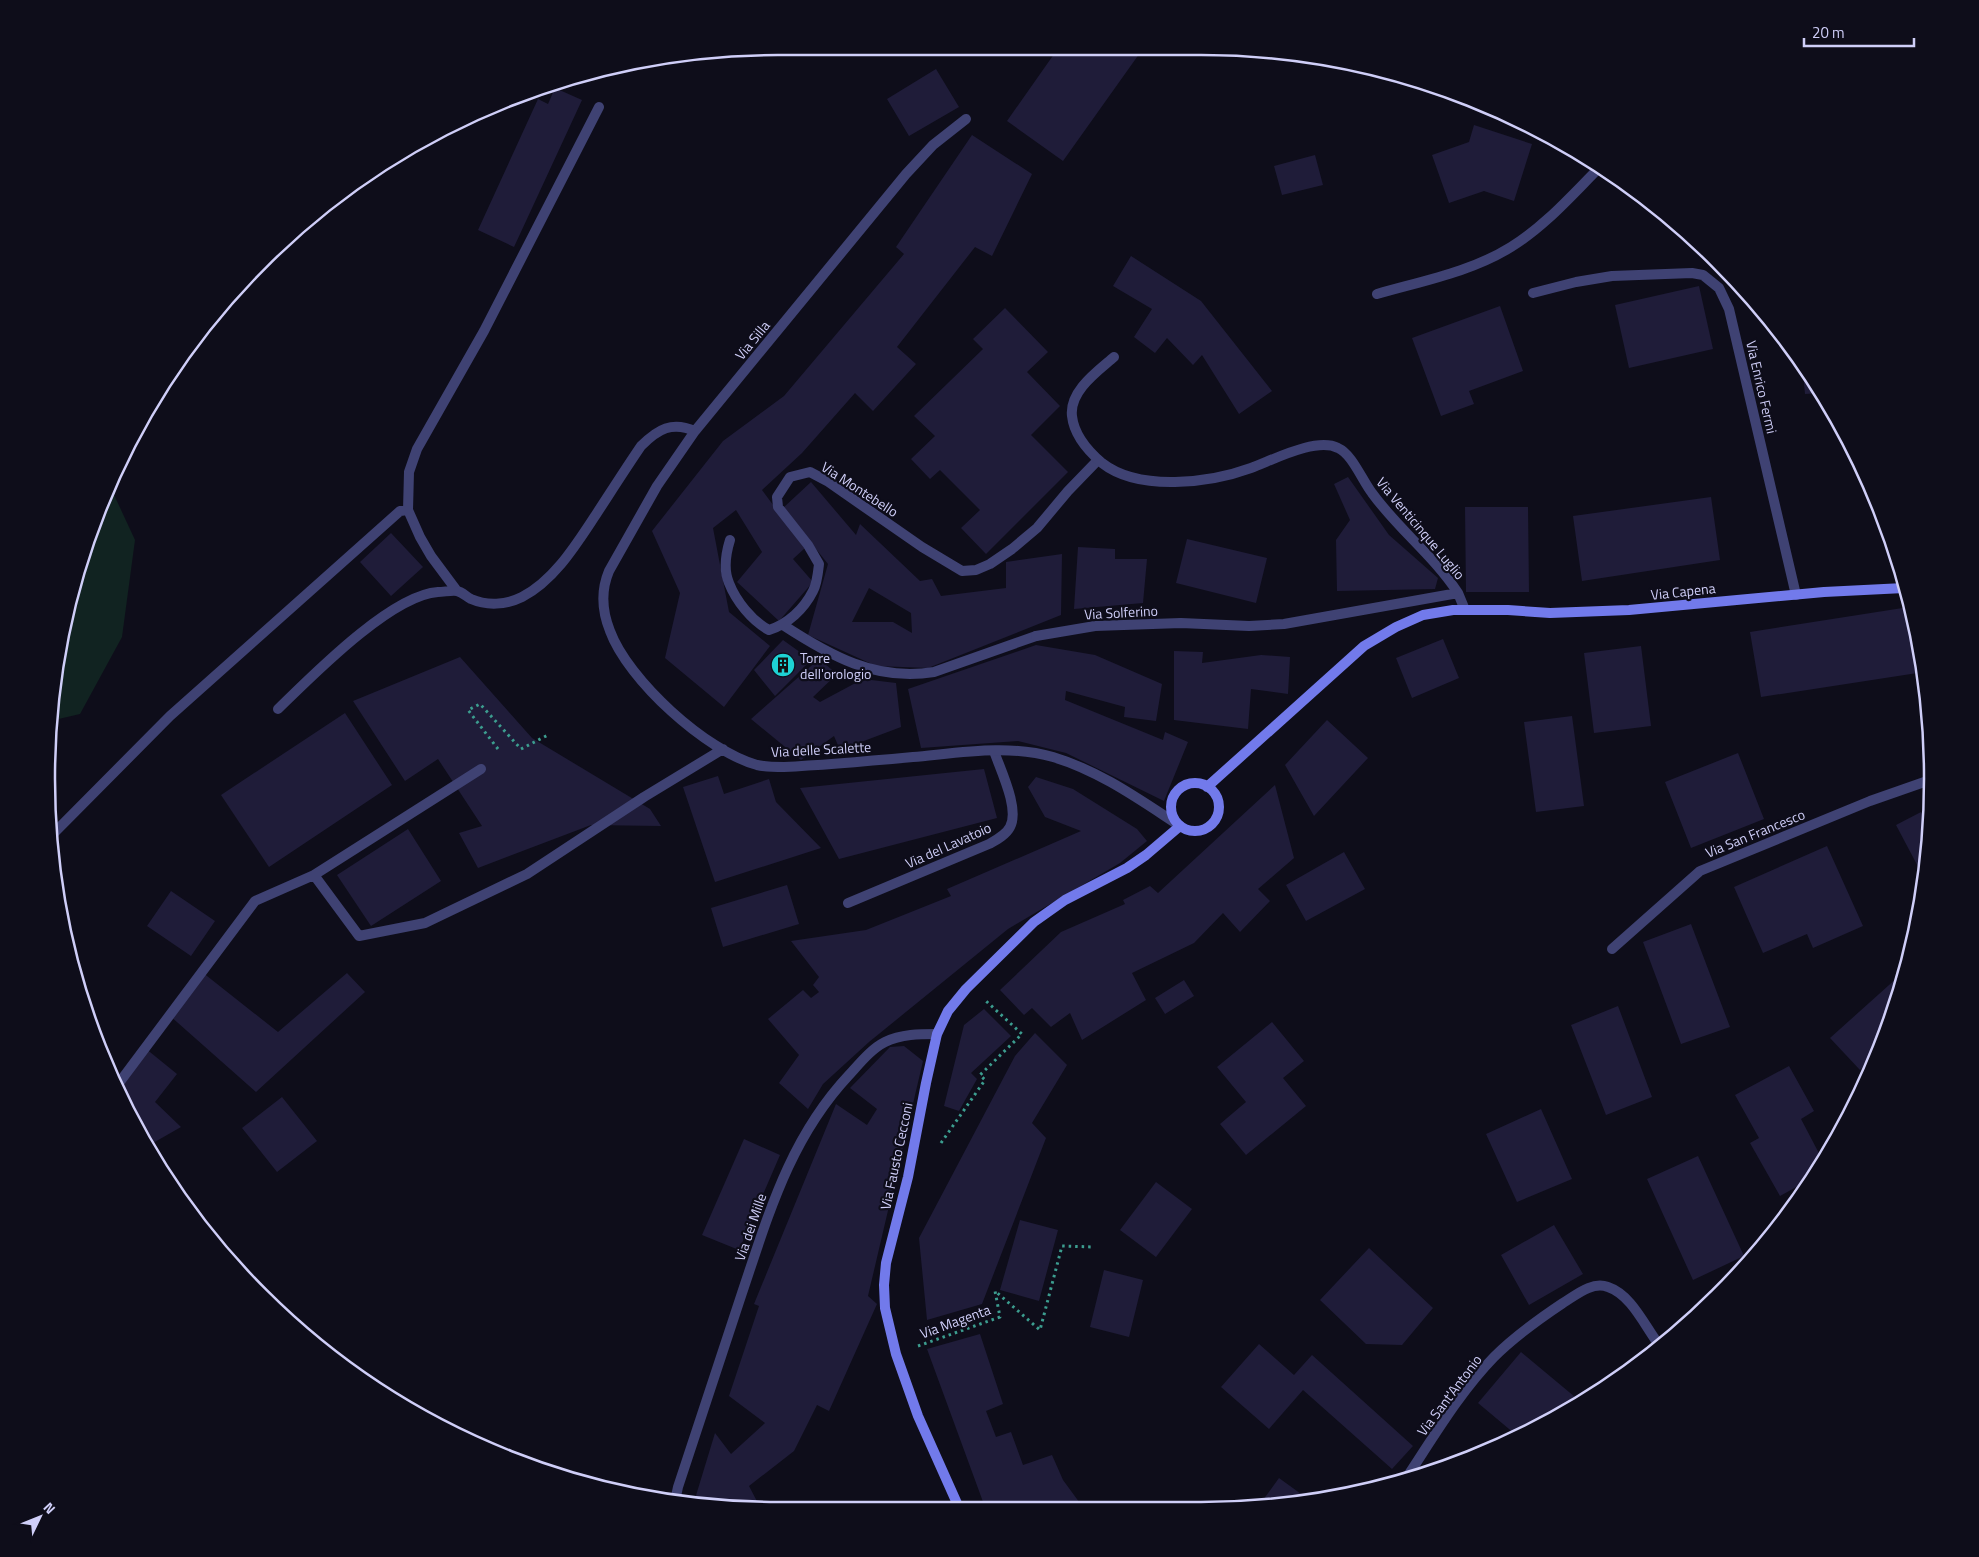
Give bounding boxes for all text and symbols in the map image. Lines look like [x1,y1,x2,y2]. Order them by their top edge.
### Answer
scale bar [1804,15,1914,47]
text: 20 m [1812,21,1845,44]
street label: Via Silla [730,316,774,364]
street label: Via Enrico Fermi [1741,338,1783,436]
street label: Via Montebello [817,456,903,522]
street label: Via Venticinque Luglio [1372,472,1470,584]
street label: Via Capena [1650,577,1716,605]
street label: Via Solferino [1084,600,1158,624]
place label: Torre dell'orologio [800,647,871,684]
building icon: Torre dell'orologio [770,652,796,678]
street label: Via delle Scalette [770,736,872,762]
street label: Via San Francesco [1702,803,1808,863]
street label: Via del Lavatoio [902,817,994,873]
street label: Via Fausto Cecconi [874,1100,918,1212]
street label: Via dei Mille [729,1190,771,1264]
street label: Via Magenta [917,1299,993,1343]
street label: Via Sant'Antonio [1412,1350,1486,1440]
north arrow [15,1492,65,1542]
text: N [39,1497,61,1519]

